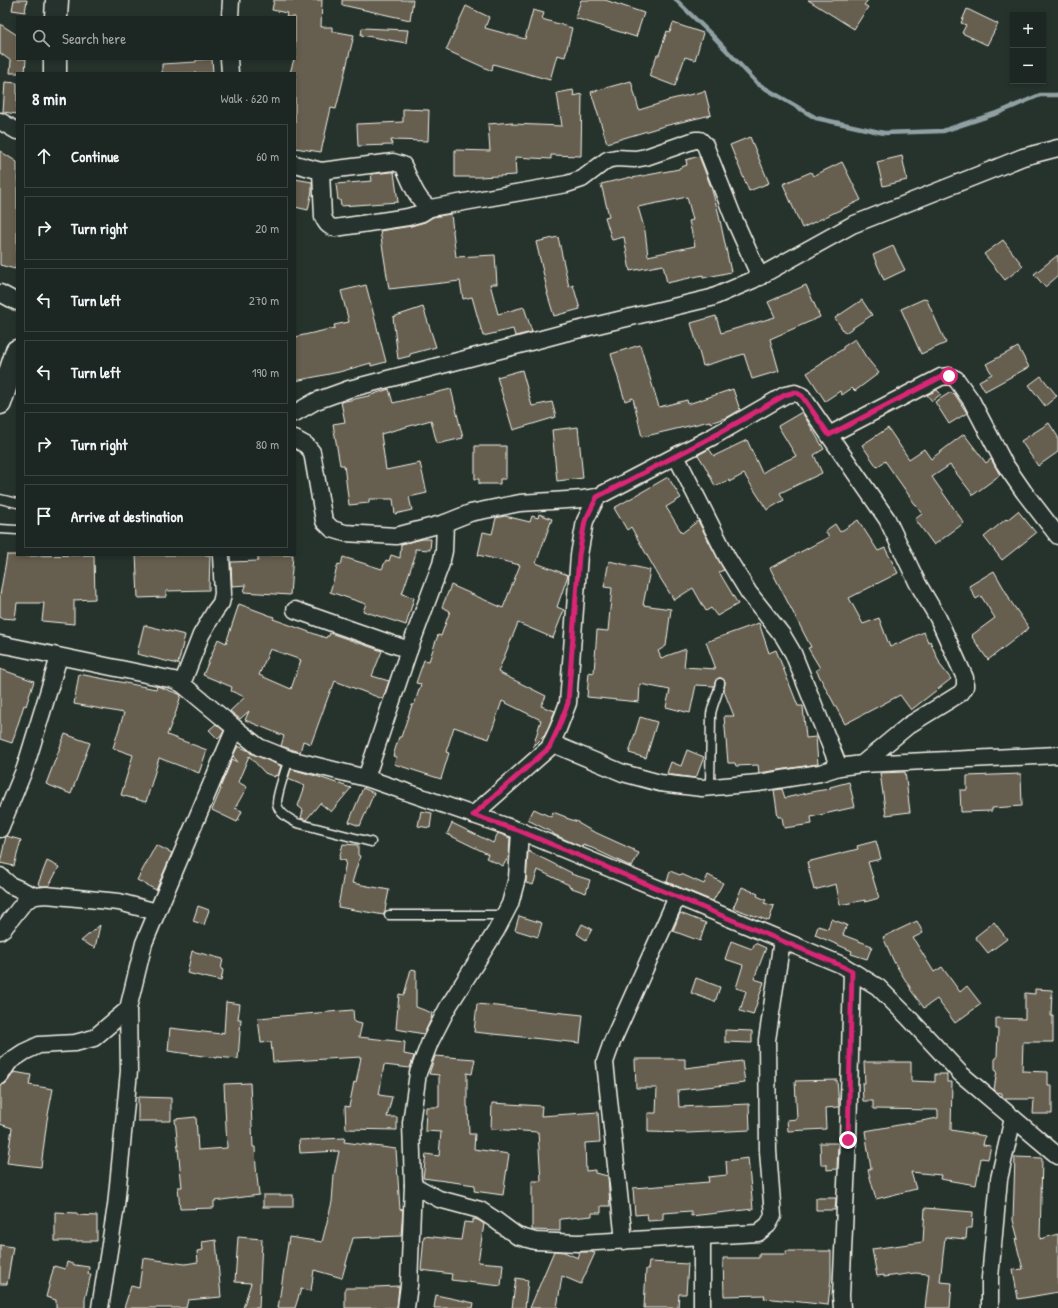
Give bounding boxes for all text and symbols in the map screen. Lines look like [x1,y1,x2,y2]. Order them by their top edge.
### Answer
map controls [1010,12,1046,84]
button: + [1010,12,1046,48]
search box [16,16,296,60]
icon: search [30,27,52,49]
text: Search here [62,28,126,49]
button: − [1010,48,1046,84]
text: 8 min [32,87,66,110]
text: Walk · 620 m [221,89,280,107]
icon: ahead [33,145,55,167]
text: Continue [71,146,119,167]
text: 60 m [256,147,279,165]
icon: right [33,217,55,239]
text: Turn right [71,218,127,239]
text: 20 m [255,219,279,237]
icon: left [33,289,55,311]
text: Turn left [71,290,121,311]
text: 270 m [249,291,279,309]
icon: left [33,361,55,383]
text: Turn left [71,362,121,383]
text: 190 m [252,363,279,381]
route start [940,367,958,385]
icon: right [33,433,55,455]
text: Turn right [71,434,127,455]
text: 80 m [256,435,279,453]
icon: arrive [33,505,55,527]
text: Arrive at destination [71,506,183,527]
route end [839,1131,857,1149]

